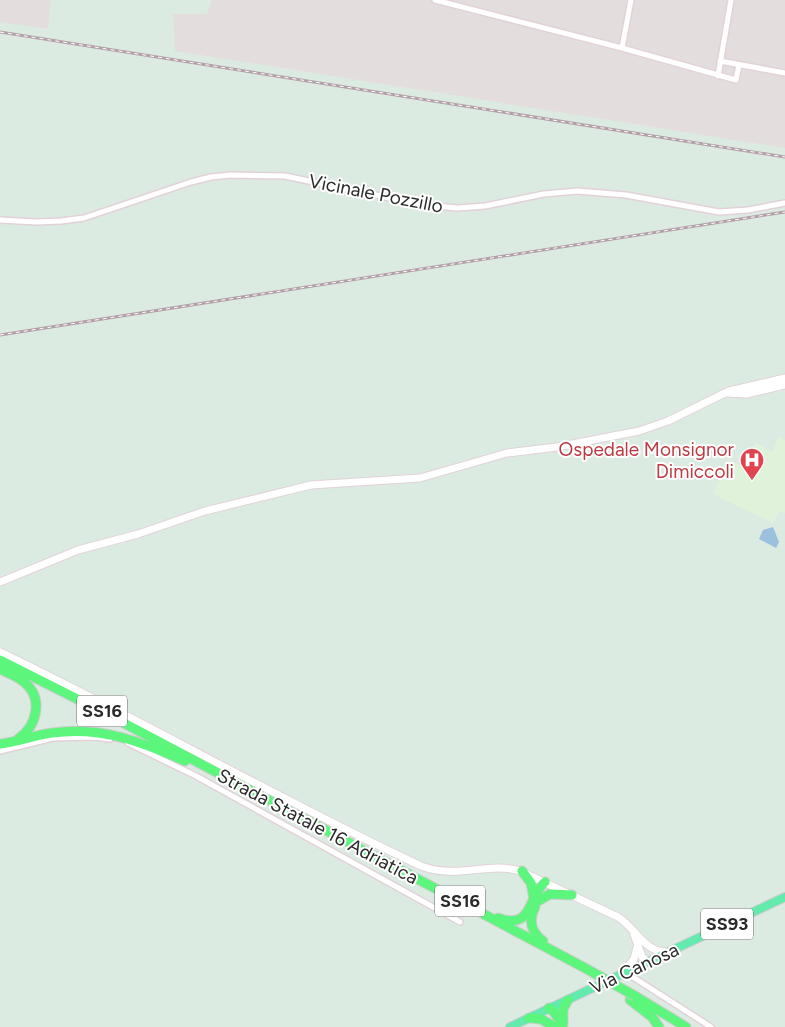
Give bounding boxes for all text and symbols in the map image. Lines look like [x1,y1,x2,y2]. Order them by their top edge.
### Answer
street label: Vicinale Pozzillo [307,169,445,218]
place label: Ospedale Monsignor Dimiccoli [559,438,735,483]
hospital icon: Ospedale Monsignor Dimiccoli [739,447,765,481]
road number: SS16 [77,696,127,726]
street label: Strada Statale 16 Adriatica [213,764,422,889]
road number: SS16 [435,886,485,916]
road number: SS93 [701,909,753,940]
street label: Via Canosa [586,938,682,999]

